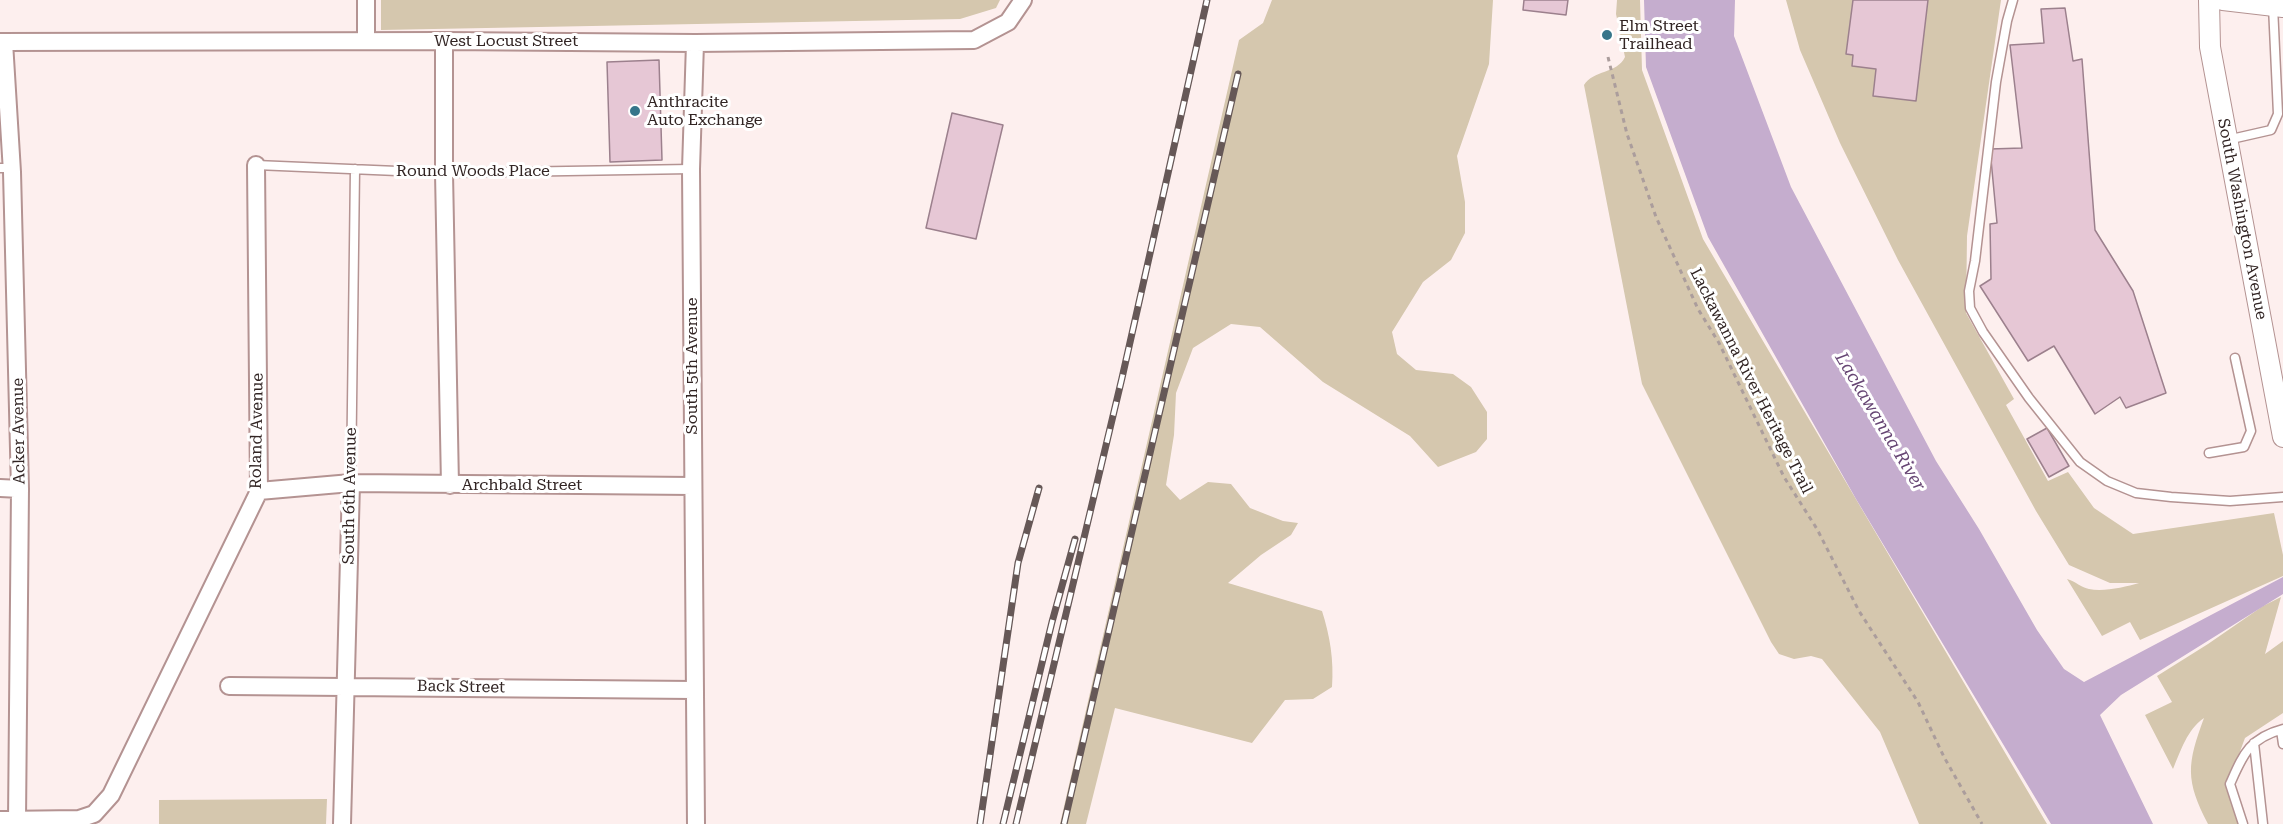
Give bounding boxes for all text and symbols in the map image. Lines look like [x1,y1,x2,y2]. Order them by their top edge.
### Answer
place label: Elm Street Trailhead [1619,16,1699,54]
marker: Elm Street Trailhead [1600,28,1614,42]
street label: West Locust Street [434,31,578,51]
place label: Anthracite Auto Exchange [647,92,763,130]
marker: Anthracite Auto Exchange [628,104,642,118]
street label: South Washington Avenue [2213,117,2271,321]
street label: Round Woods Place [396,161,550,181]
street label: Lackawanna River Heritage Trail [1686,265,1816,497]
street label: South 5th Avenue [682,297,702,435]
water label: Lackawanna River [1830,349,1930,495]
street label: Roland Avenue [246,373,268,489]
street label: Acker Avenue [8,378,30,484]
street label: South 6th Avenue [339,427,361,565]
street label: Archbald Street [462,475,582,495]
street label: Back Street [417,677,505,697]

